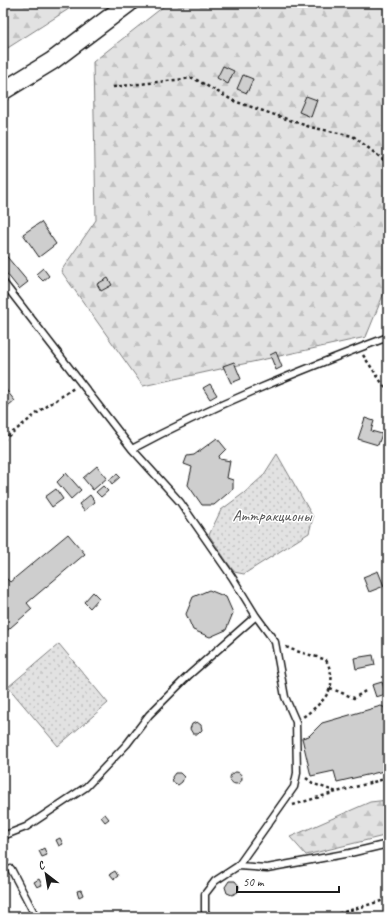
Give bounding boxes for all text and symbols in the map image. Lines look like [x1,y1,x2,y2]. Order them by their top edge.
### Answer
park label: Аттракционы [233,506,313,526]
north arrow [26,854,66,894]
text: С [35,857,48,873]
scale bar [237,868,339,894]
text: 50 m [243,874,265,890]

